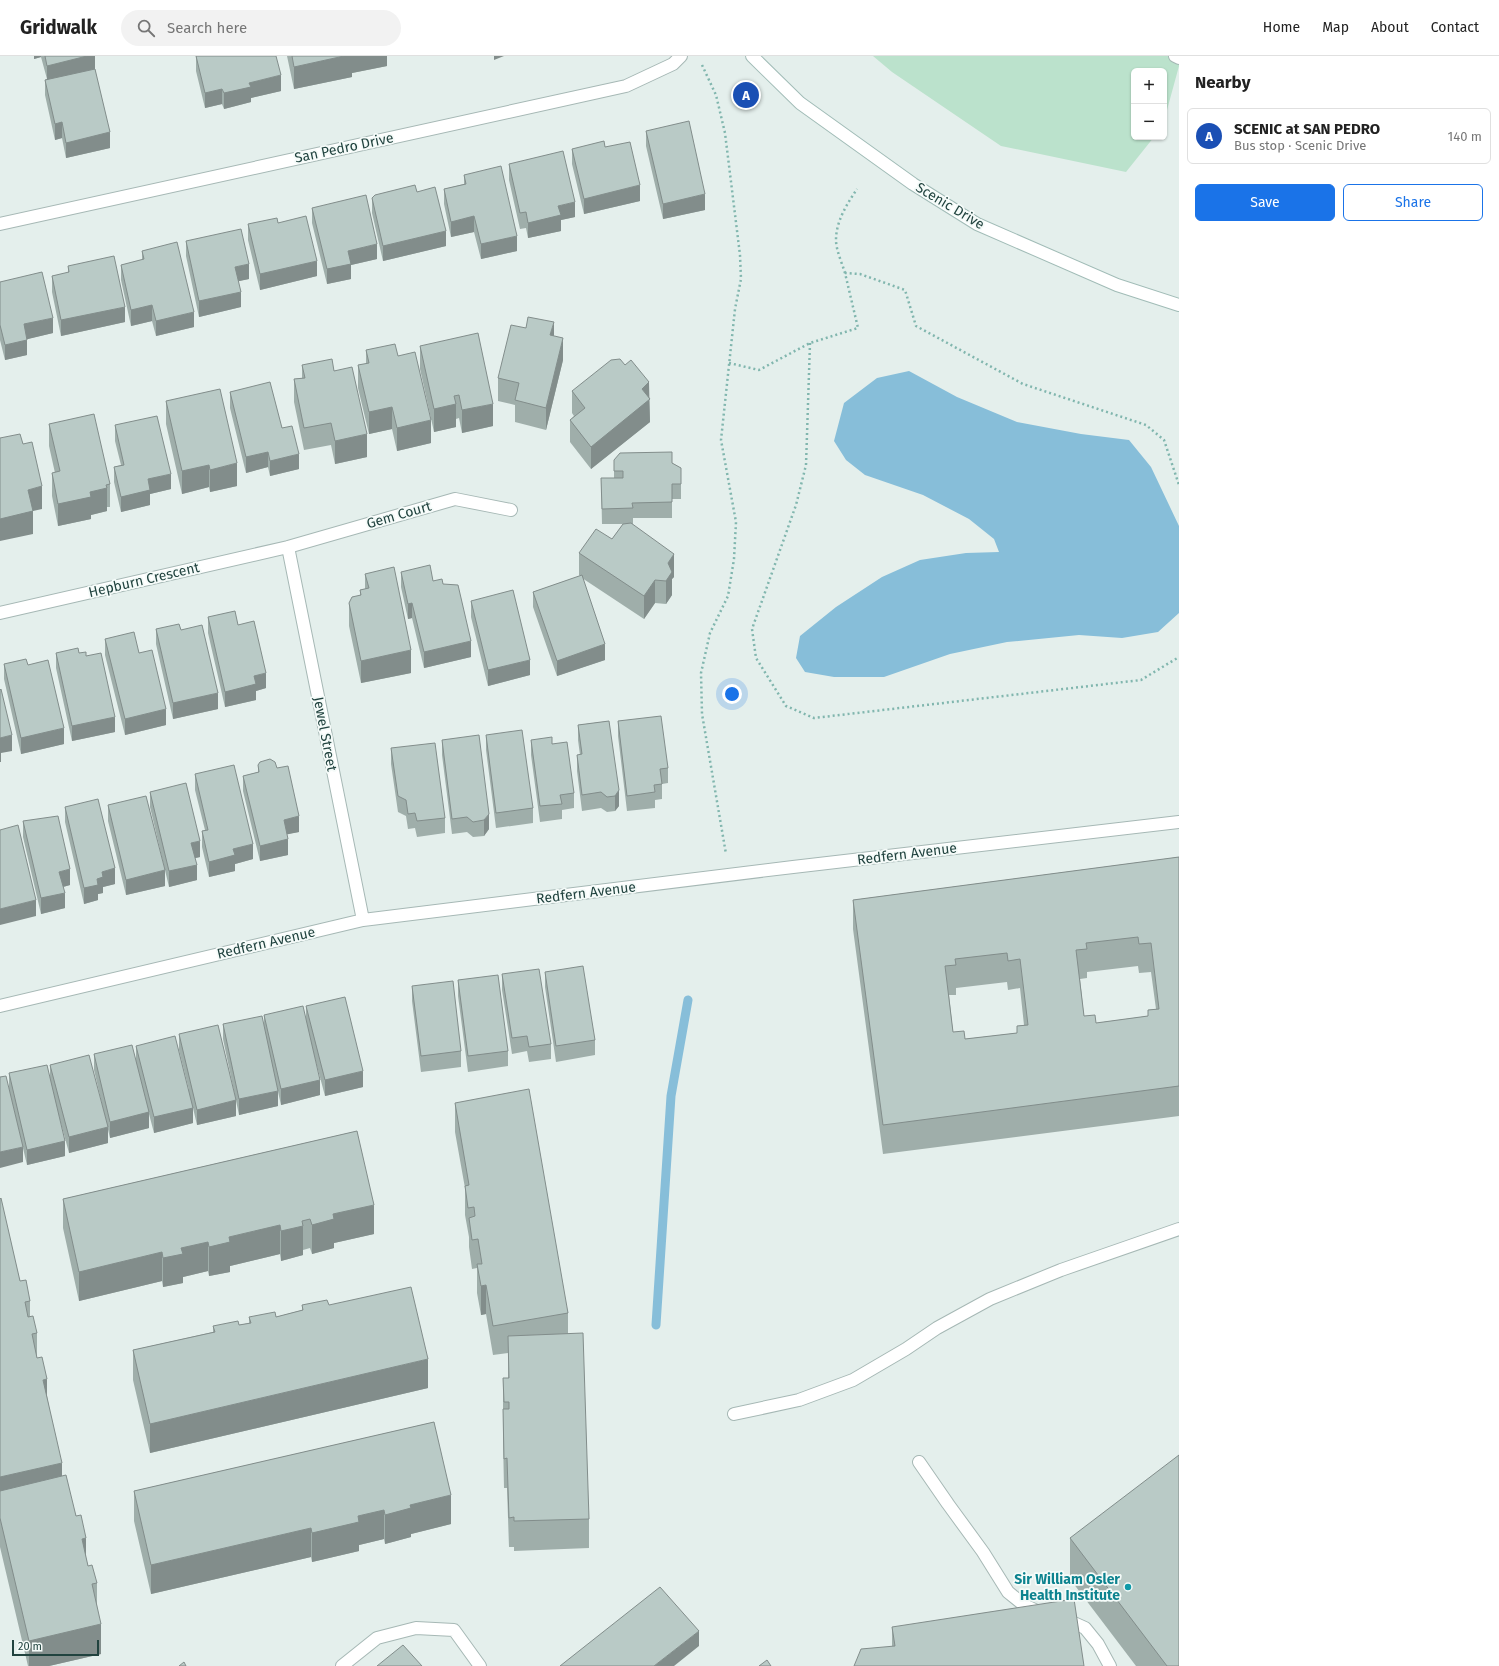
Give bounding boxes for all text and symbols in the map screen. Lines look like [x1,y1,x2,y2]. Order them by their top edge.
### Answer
search box [121,10,401,46]
text: Gridwalk [20,16,97,39]
icon: search [135,17,157,39]
text: Search here [167,19,247,37]
text: Home [1263,19,1300,36]
text: Map [1322,19,1349,36]
text: About [1371,19,1409,36]
text: Contact [1431,19,1479,36]
map controls [1131,68,1167,140]
button: + [1131,68,1167,104]
text: Nearby [1195,72,1250,93]
pin: A [733,80,759,110]
button: − [1131,104,1167,140]
text: SCENIC at SAN PEDRO [1234,120,1380,138]
street label: San Pedro Drive [293,129,395,167]
text: A [1205,129,1213,144]
text: 140 m [1448,129,1482,144]
text: Bus stop · Scenic Drive [1234,138,1366,153]
street label: Scenic Drive [913,179,987,233]
button: Save [1195,184,1335,221]
button: Share [1343,184,1483,221]
street label: Gem Court [365,497,434,532]
street label: Hepburn Crescent [87,559,202,601]
your location [722,684,742,704]
street label: Jewel Street [309,695,341,774]
street label: Redfern Avenue [856,839,958,869]
street label: Redfern Avenue [535,878,637,908]
street label: Redfern Avenue [215,923,317,963]
place label: Sir William Osler Health Institute [1014,1571,1120,1604]
marker: Sir William Osler Health Institute [1123,1582,1133,1592]
scale bar [12,1638,99,1657]
text: 20 m [18,1640,42,1653]

